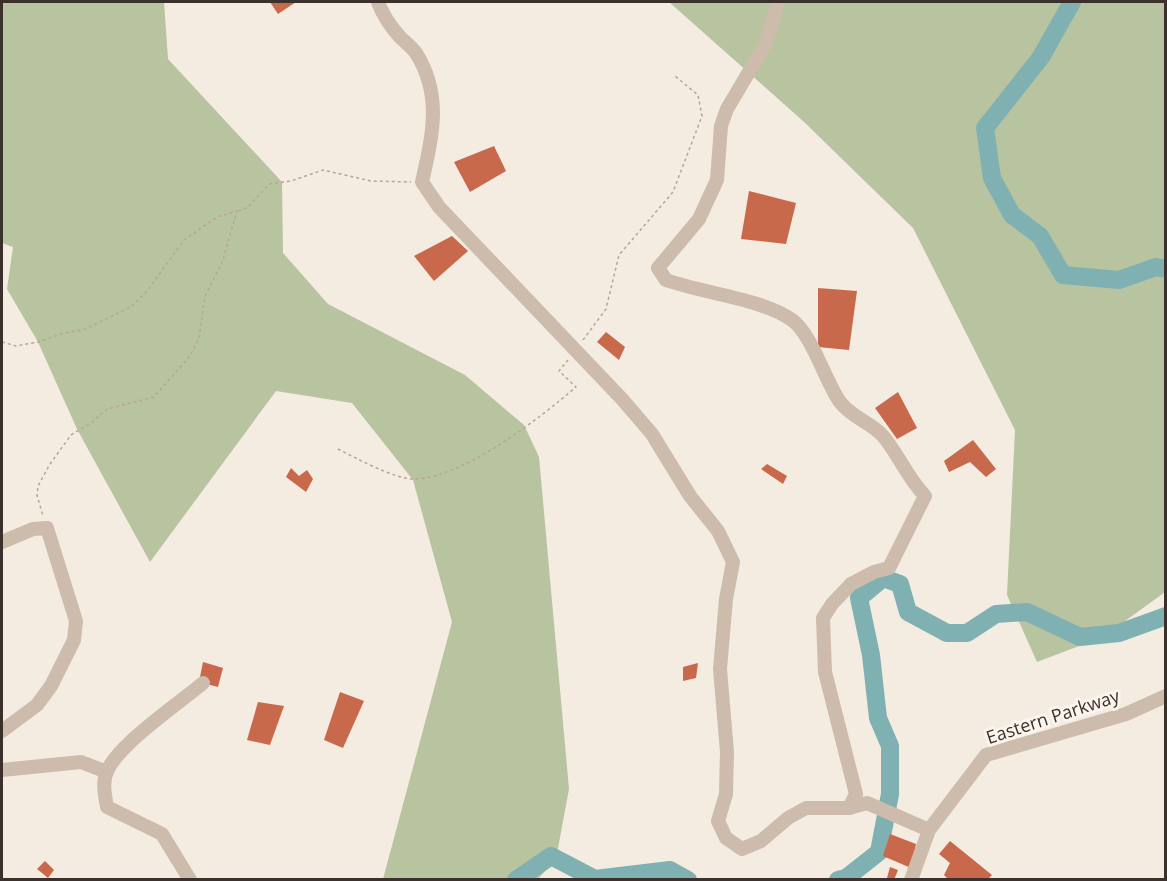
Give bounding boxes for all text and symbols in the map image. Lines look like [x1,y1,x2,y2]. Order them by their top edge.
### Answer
street label: Eastern Parkway [983,683,1123,749]

